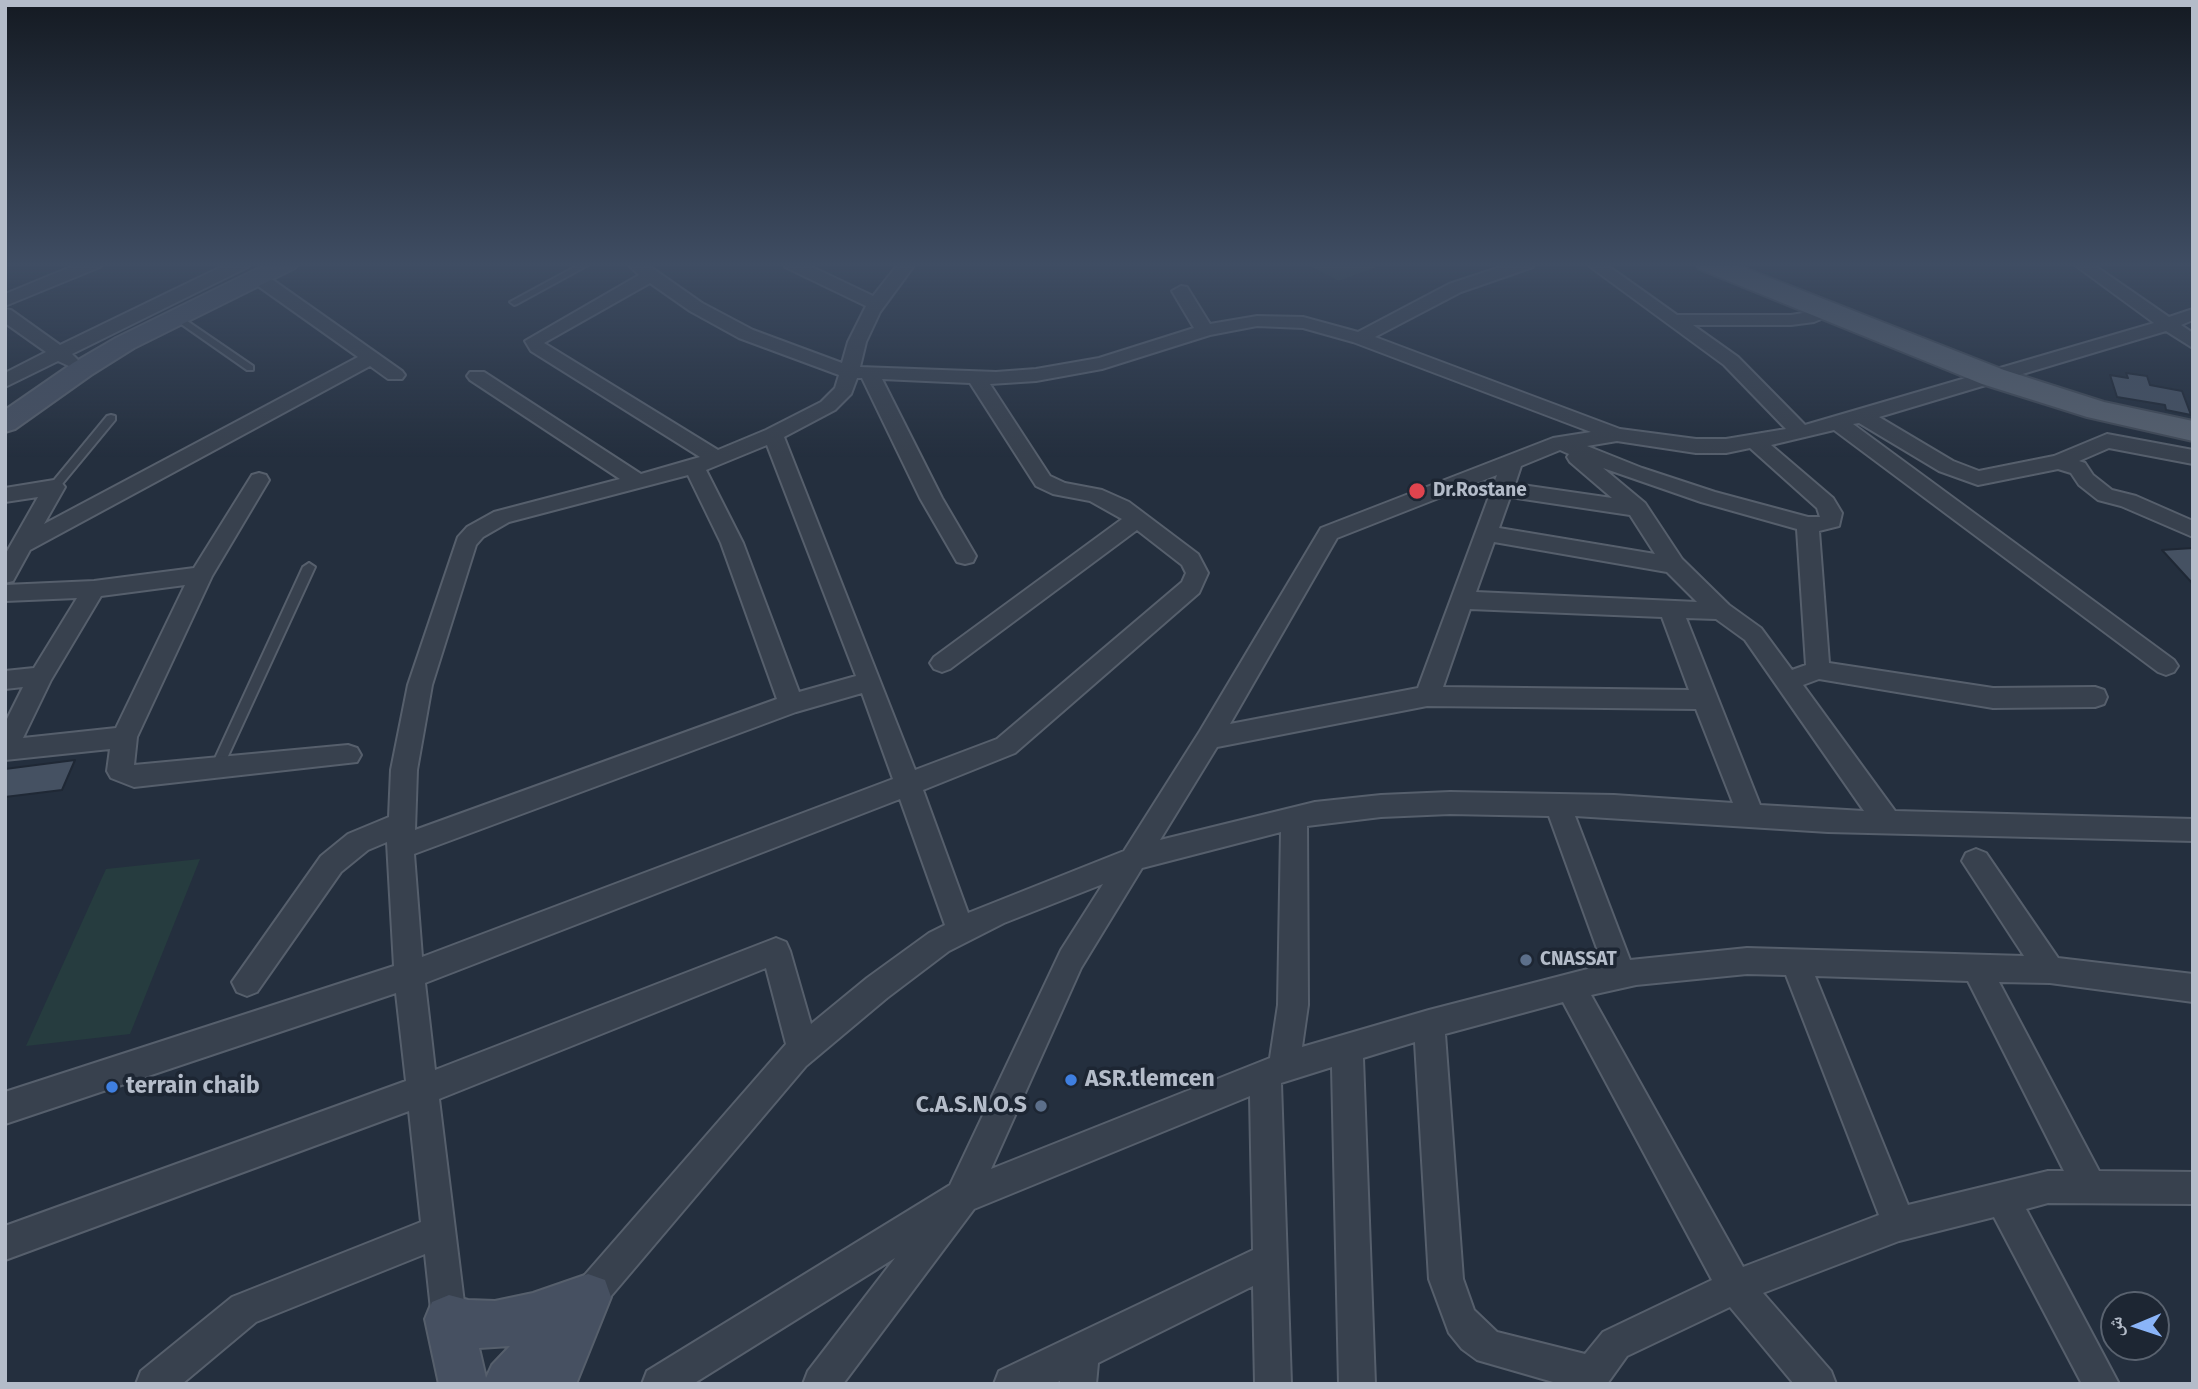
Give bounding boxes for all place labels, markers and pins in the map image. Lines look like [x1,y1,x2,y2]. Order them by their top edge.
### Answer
place label: Dr.Rostane [1433,480,1527,502]
marker: Dr.Rostane [1407,481,1427,501]
place label: CNASSAT [1540,949,1617,971]
marker: CNASSAT [1518,952,1534,968]
place label: ASR.tlemcen [1085,1066,1215,1094]
marker: ASR.tlemcen [1063,1072,1079,1088]
place label: terrain chaib [126,1073,260,1101]
marker: terrain chaib [104,1079,120,1095]
place label: C.A.S.N.O.S [916,1092,1027,1120]
marker: C.A.S.N.O.S [1033,1098,1049,1114]

